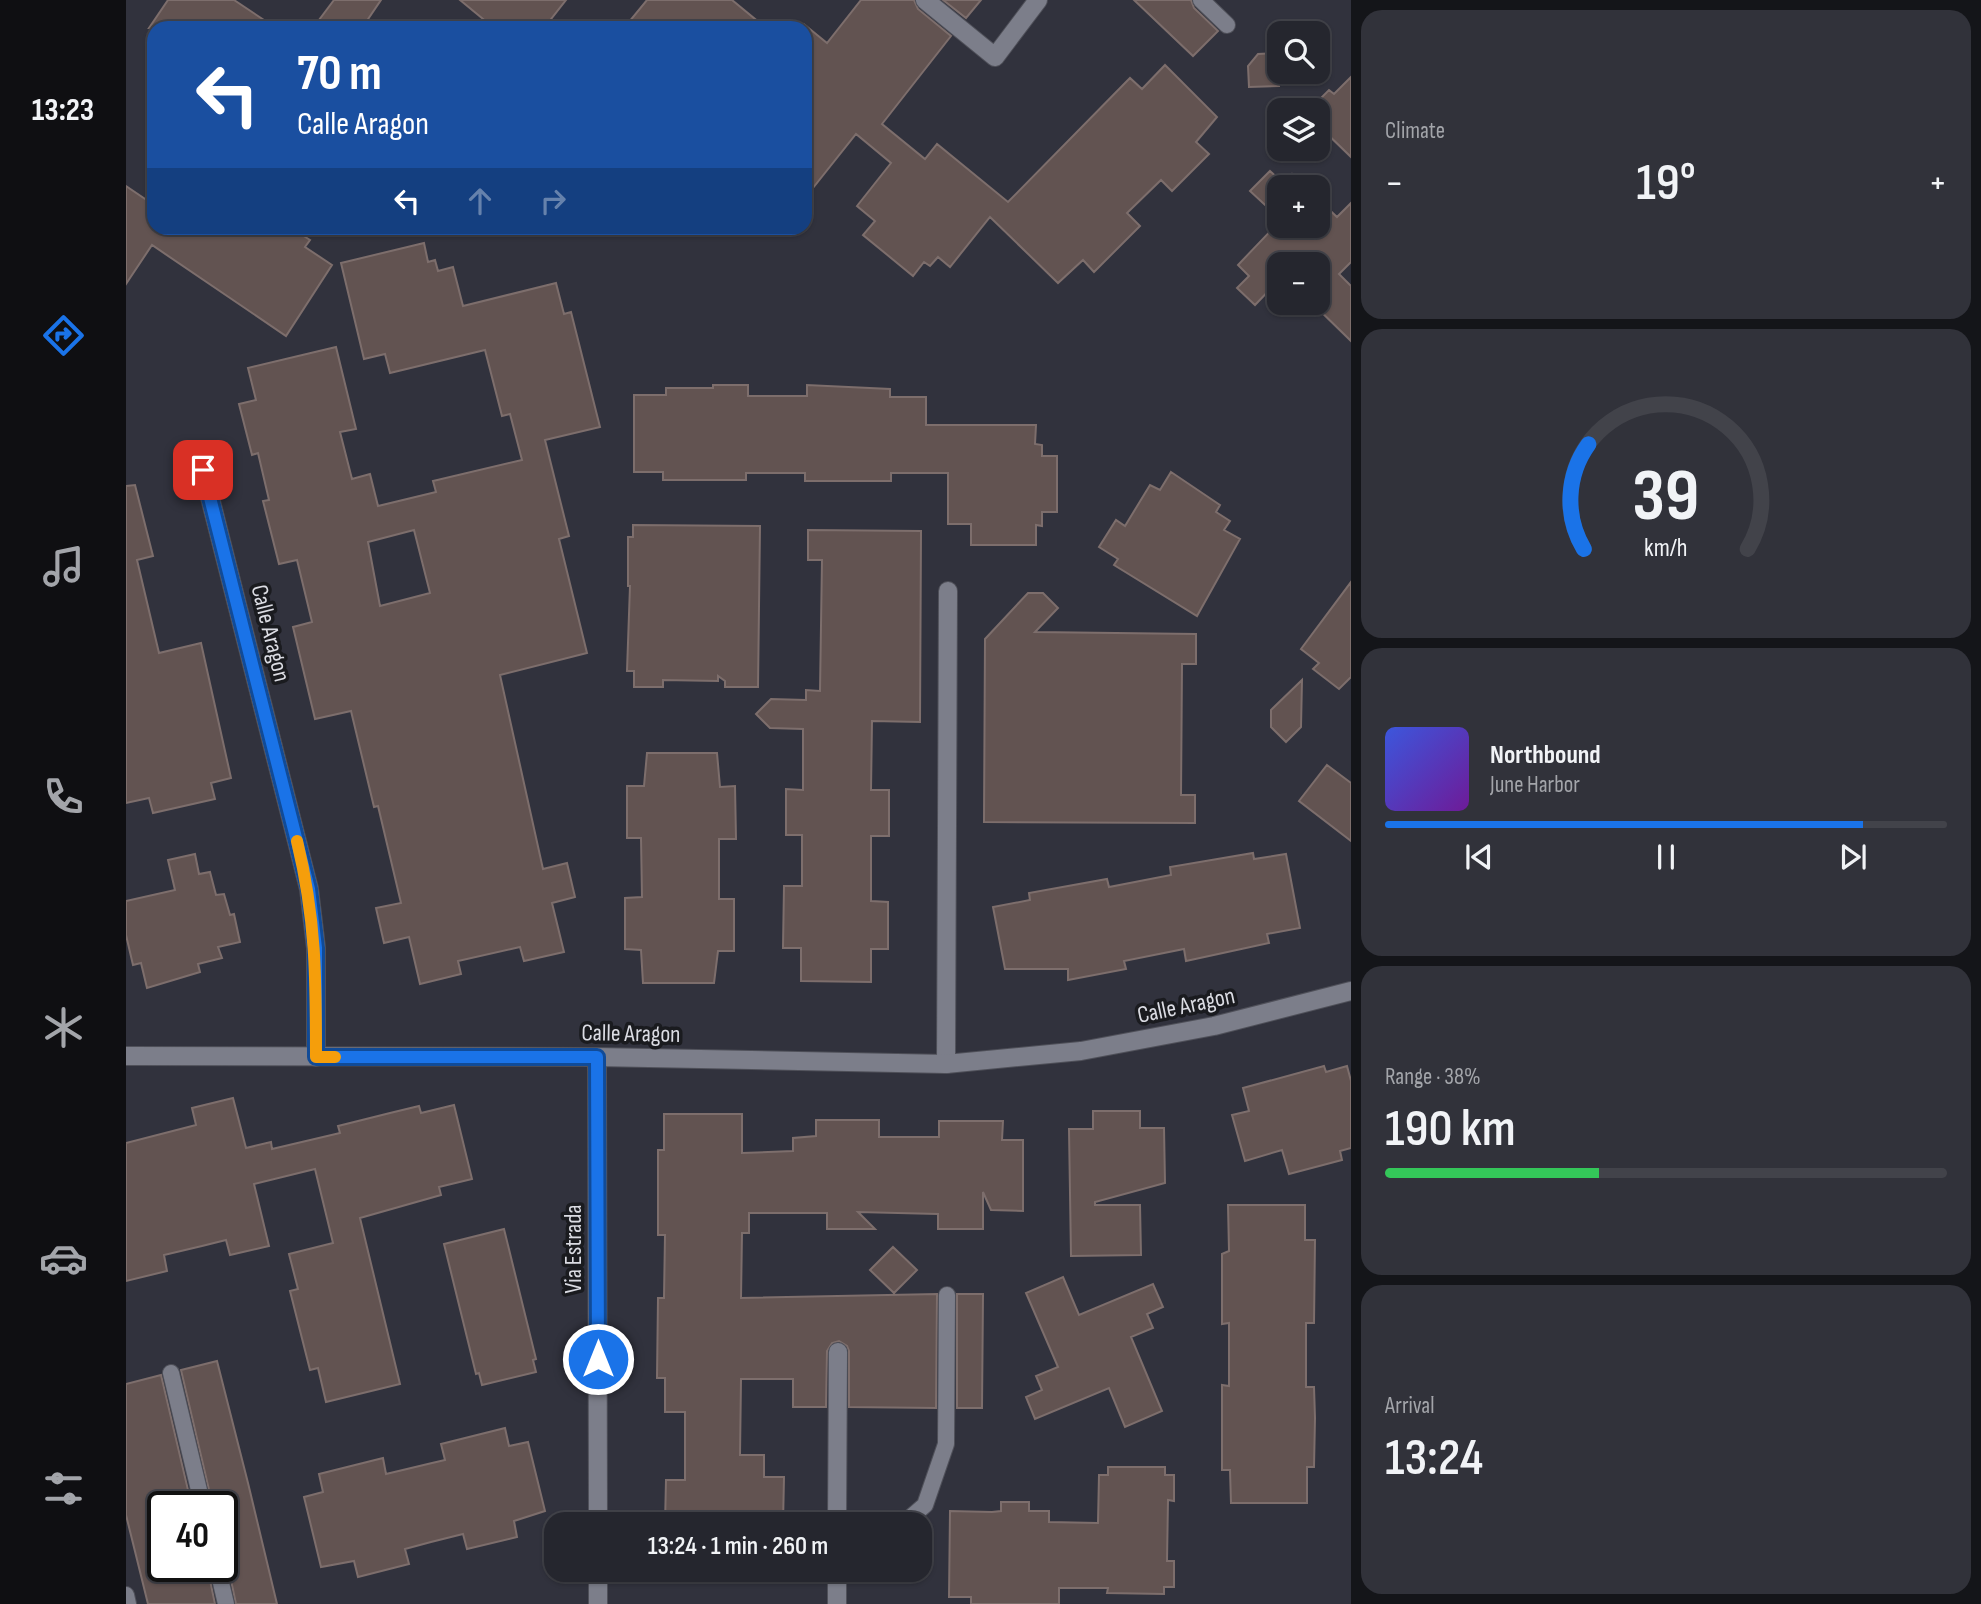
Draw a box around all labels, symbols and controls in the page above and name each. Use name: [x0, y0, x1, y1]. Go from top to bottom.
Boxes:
map controls: [1267, 21, 1330, 315]
button: search: [1267, 21, 1330, 84]
text: 70 m: [297, 45, 382, 104]
icon: left: [182, 49, 273, 140]
text: 13:23: [32, 91, 94, 130]
button: layers: [1267, 98, 1330, 161]
text: Calle Aragon: [297, 105, 429, 144]
text: Climate: [1385, 117, 1445, 145]
text: 19°: [1636, 152, 1696, 215]
text: −: [1385, 161, 1404, 206]
text: +: [1928, 161, 1947, 206]
button: +: [1267, 175, 1330, 238]
icon: left: [388, 182, 426, 220]
icon: ahead: [461, 182, 499, 220]
icon: right: [534, 182, 572, 220]
button: −: [1267, 252, 1330, 315]
icon: directions: [39, 311, 88, 360]
pin: [173, 440, 233, 500]
icon: arrive: [184, 451, 222, 489]
text: 39: [1632, 454, 1700, 542]
text: km/h: [1644, 533, 1688, 564]
icon: music: [39, 542, 88, 591]
street label: Calle Aragon: [244, 582, 297, 685]
text: Northbound: [1490, 740, 1601, 771]
text: June Harbor: [1490, 771, 1580, 799]
icon: phone: [39, 772, 88, 821]
icon: previous: [1460, 838, 1498, 876]
icon: pause: [1647, 838, 1685, 876]
icon: next: [1834, 838, 1872, 876]
street label: Calle Aragon: [1135, 981, 1238, 1030]
icon: climate: [39, 1003, 88, 1052]
street label: Calle Aragon: [581, 1018, 681, 1049]
text: Range · 38%: [1385, 1063, 1481, 1091]
text: 190 km: [1385, 1098, 1516, 1161]
street label: Via Estrada: [559, 1204, 588, 1294]
icon: car: [39, 1234, 88, 1283]
position arrow: [561, 1322, 635, 1396]
text: Arrival: [1385, 1392, 1434, 1420]
text: 13:24: [1385, 1427, 1483, 1490]
icon: filters: [39, 1464, 88, 1513]
speed limit sign: 40: [147, 1491, 238, 1582]
text: 13:24 · 1 min · 260 m: [648, 1531, 828, 1562]

